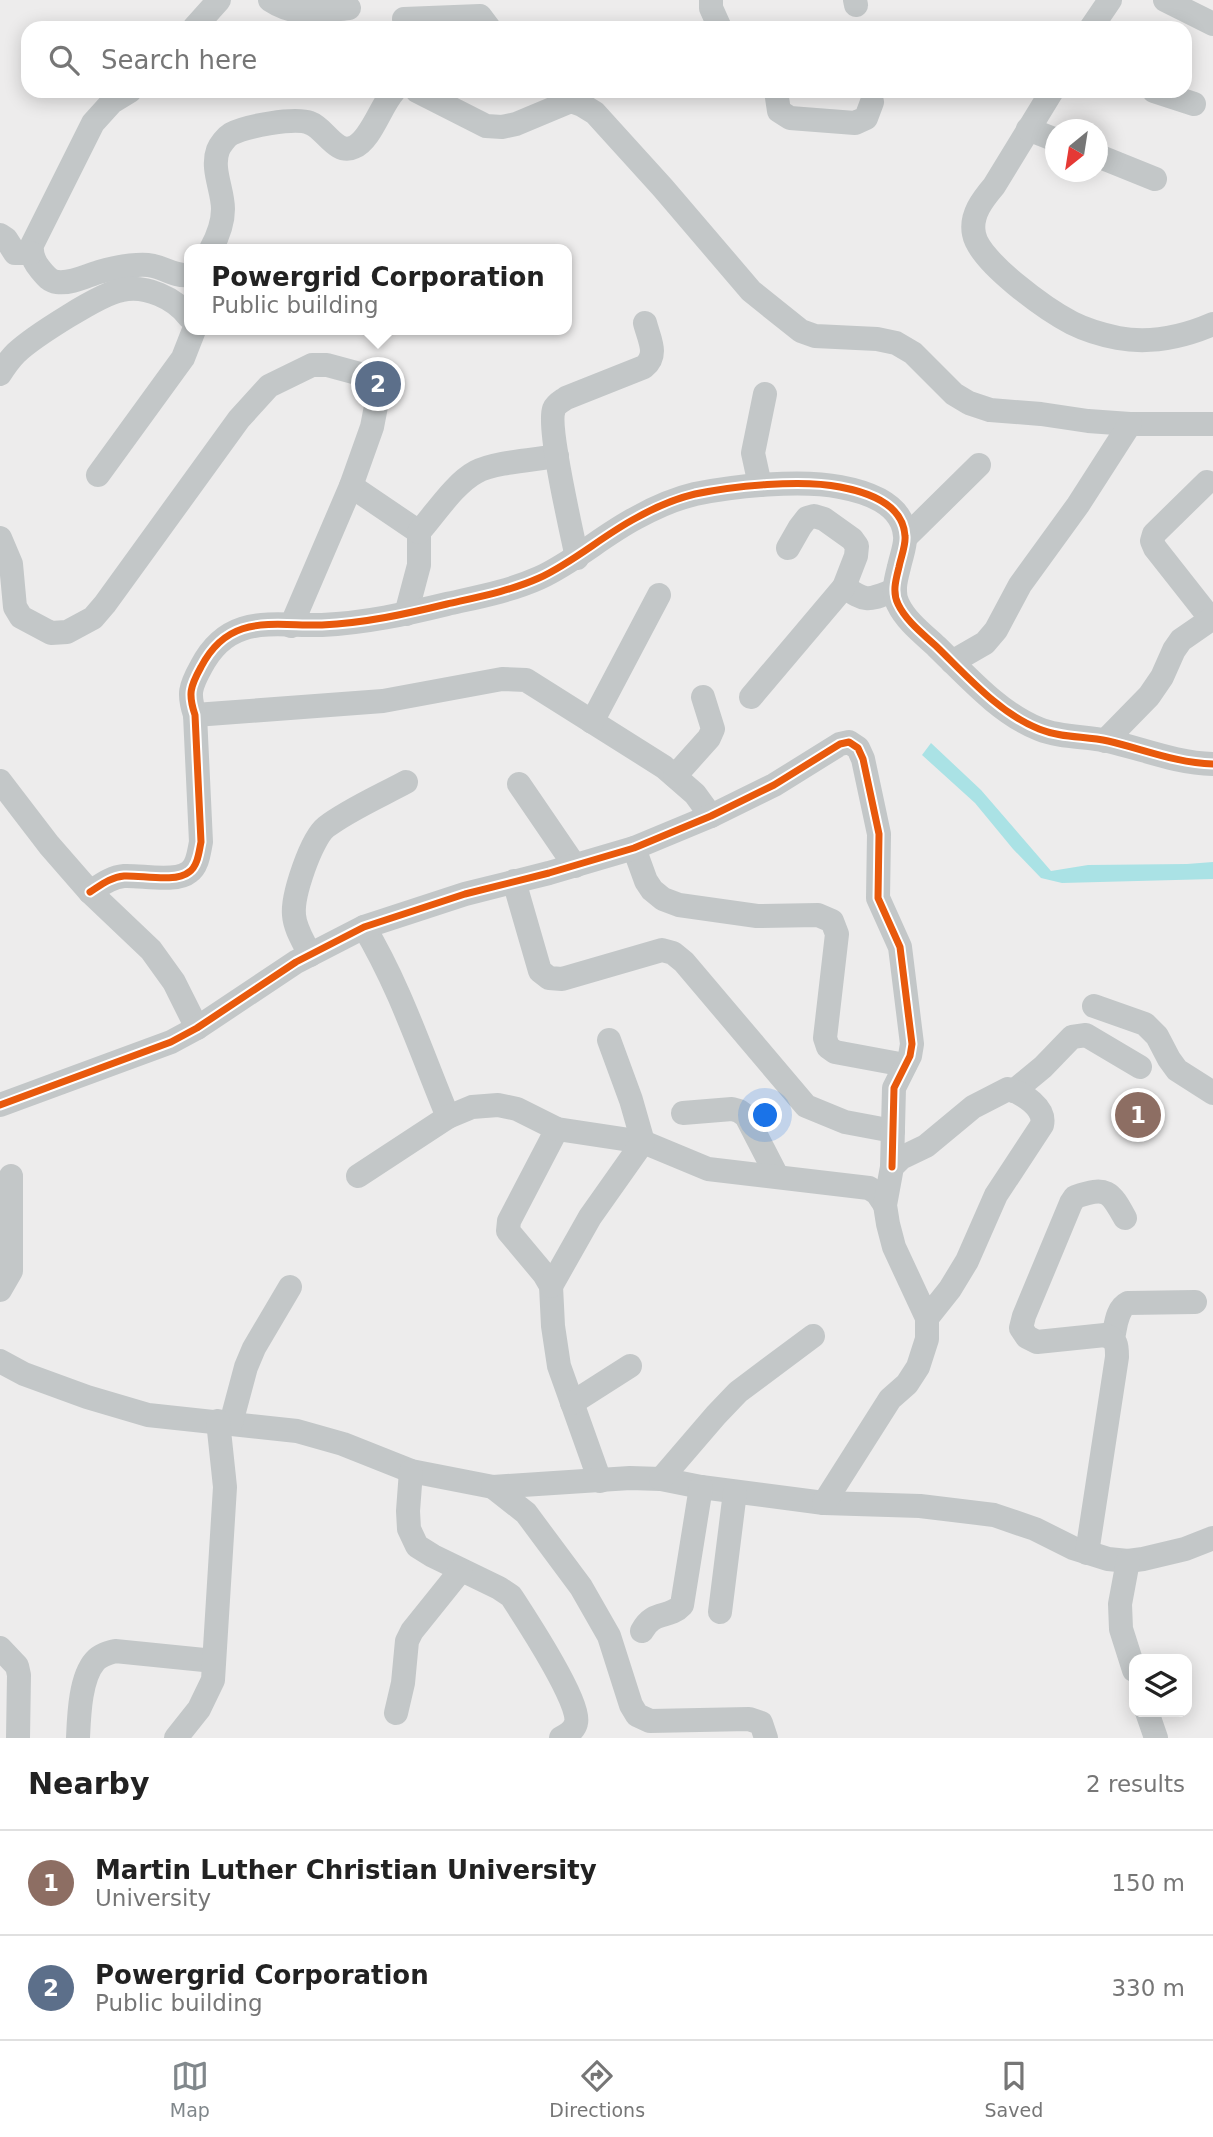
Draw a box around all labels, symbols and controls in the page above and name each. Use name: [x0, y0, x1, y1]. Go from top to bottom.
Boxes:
search box: [21, 21, 1192, 98]
icon: search: [45, 41, 83, 79]
text: Search here: [101, 45, 257, 75]
north arrow: [1045, 119, 1108, 182]
popup: [184, 244, 572, 335]
text: Powergrid Corporation: [211, 262, 545, 292]
text: Public building: [211, 292, 379, 318]
pin: 2: [355, 358, 401, 410]
pin: 1: [1115, 1089, 1161, 1141]
your location: [748, 1098, 782, 1132]
map controls: [1129, 1654, 1192, 1717]
button: layers: [1129, 1654, 1192, 1717]
text: Nearby: [28, 1766, 150, 1801]
text: 2 results: [1086, 1771, 1185, 1797]
text: Martin Luther Christian University: [95, 1855, 597, 1885]
text: 1: [43, 1870, 59, 1896]
text: 150 m: [1111, 1870, 1185, 1896]
text: University: [95, 1885, 211, 1911]
text: Powergrid Corporation: [95, 1960, 429, 1990]
text: 2: [43, 1975, 59, 2001]
text: 330 m: [1111, 1975, 1185, 2001]
text: Public building: [95, 1990, 263, 2016]
tab: Map: [170, 2057, 210, 2121]
tab: Directions: [549, 2057, 645, 2121]
tab: Saved: [985, 2057, 1043, 2121]

